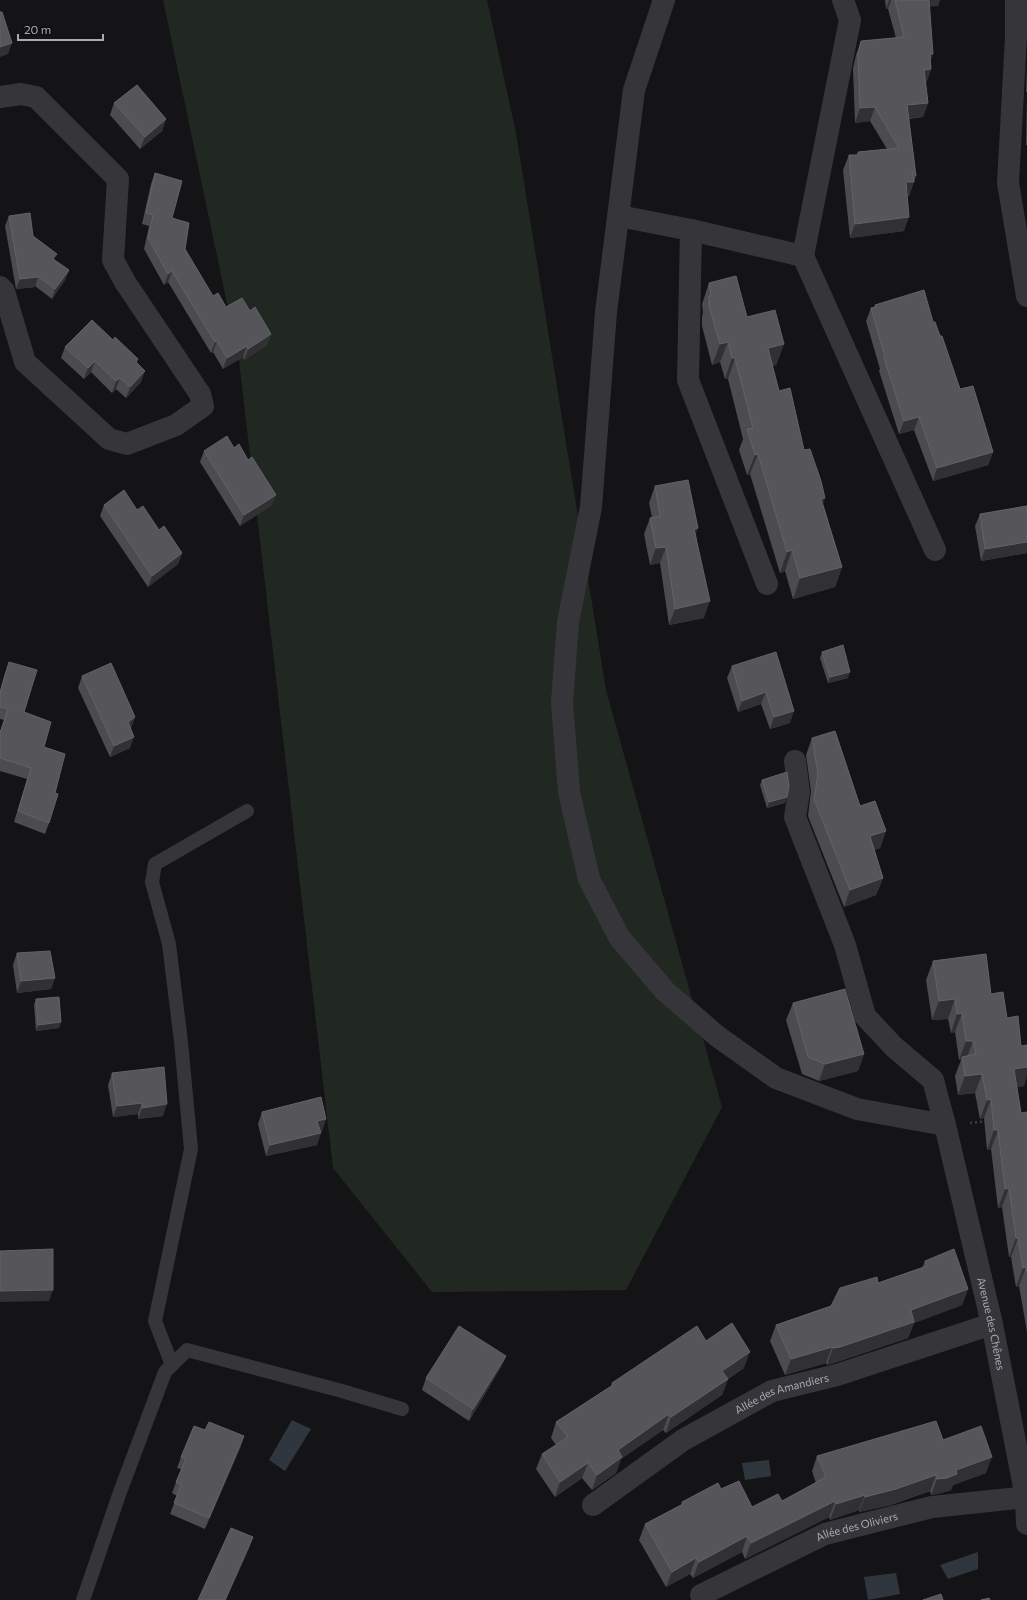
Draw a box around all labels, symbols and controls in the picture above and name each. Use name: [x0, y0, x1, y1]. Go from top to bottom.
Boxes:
scale bar: [18, 16, 103, 42]
text: 20 m: [24, 22, 51, 36]
street label: Avenue des Chênes: [975, 1276, 1008, 1371]
street label: Allée des Amandiers: [732, 1370, 830, 1416]
street label: Allée des Oliviers: [813, 1509, 899, 1544]

